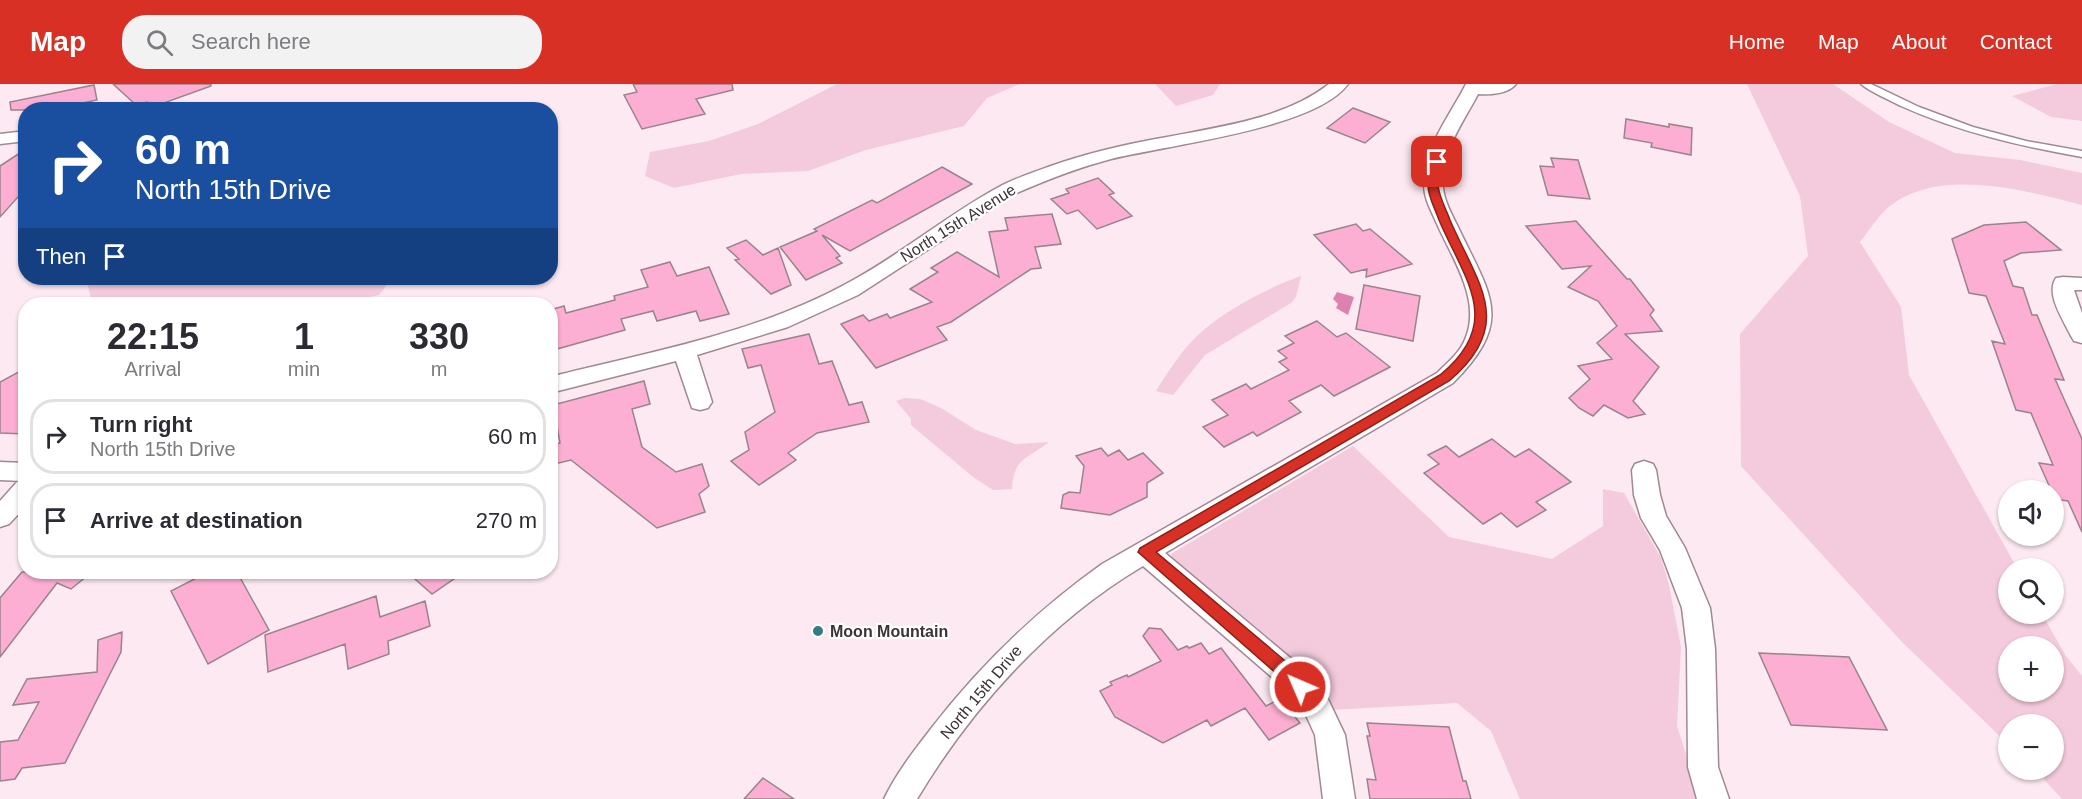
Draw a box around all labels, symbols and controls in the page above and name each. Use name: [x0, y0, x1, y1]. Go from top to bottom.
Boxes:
search box: [122, 15, 542, 69]
text: Map: [30, 26, 86, 57]
icon: search: [143, 26, 176, 59]
text: Search here: [191, 29, 311, 54]
text: Home: [1729, 30, 1785, 53]
text: Map: [1818, 30, 1859, 53]
text: About: [1892, 30, 1947, 53]
text: Contact: [1980, 30, 2052, 53]
icon: right: [36, 126, 114, 204]
text: 60 m: [135, 126, 231, 173]
pin: [1411, 136, 1462, 187]
icon: arrive: [1420, 145, 1453, 178]
text: North 15th Drive: [135, 175, 332, 205]
street label: North 15th Avenue: [897, 181, 1019, 265]
icon: arrive: [98, 240, 131, 273]
text: Then: [36, 244, 86, 269]
text: 22:15: [107, 316, 199, 357]
text: 1: [294, 316, 314, 357]
text: 330: [409, 316, 469, 357]
text: Arrival: [125, 358, 181, 380]
text: min: [288, 358, 320, 380]
text: m: [431, 358, 447, 380]
text: Turn right: [90, 412, 192, 437]
icon: right: [39, 420, 72, 453]
text: 60 m: [488, 424, 537, 449]
text: North 15th Drive: [90, 438, 236, 460]
map controls: [1998, 480, 2064, 780]
button: sound: [1998, 480, 2064, 546]
icon: arrive: [39, 504, 72, 537]
text: Arrive at destination: [90, 508, 303, 533]
text: 270 m: [476, 508, 537, 533]
button: search: [1998, 558, 2064, 624]
place label: Moon Mountain: [830, 623, 948, 640]
marker: Moon Mountain: [811, 624, 825, 638]
button: +: [1998, 636, 2064, 702]
street label: North 15th Drive: [937, 642, 1025, 742]
position arrow: [1268, 655, 1332, 719]
button: −: [1998, 714, 2064, 780]

